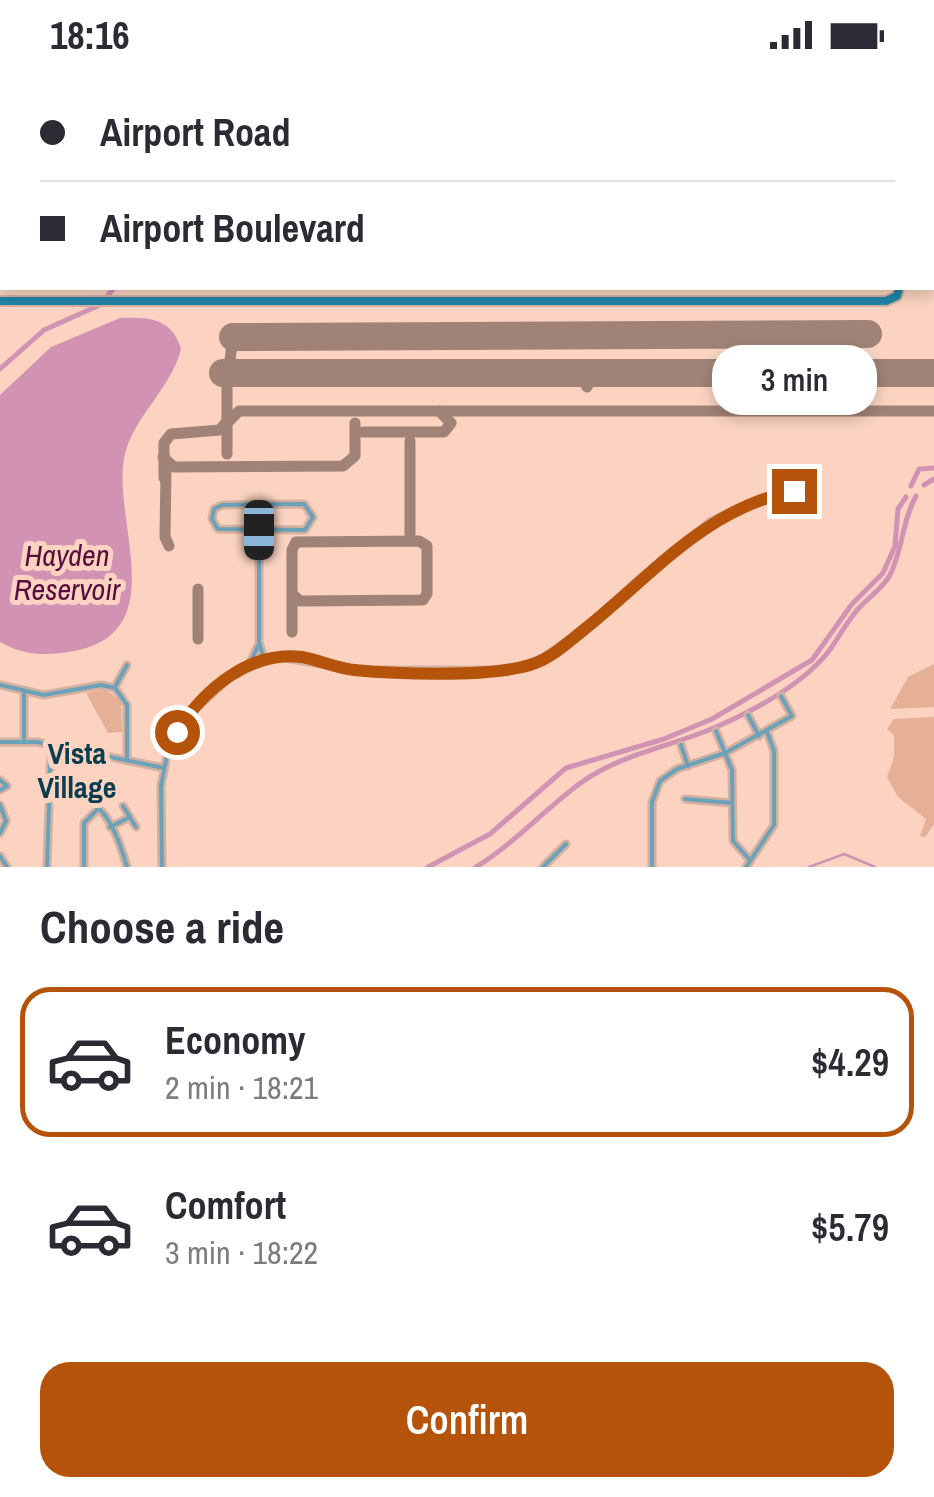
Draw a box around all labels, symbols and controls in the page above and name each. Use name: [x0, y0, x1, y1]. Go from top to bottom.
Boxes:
text: 18:16: [50, 10, 130, 61]
text: Airport Road: [100, 107, 290, 158]
text: Airport Boulevard: [100, 203, 365, 254]
callout: 3 min: [712, 346, 876, 416]
text: 3 min: [761, 358, 828, 401]
route end: [772, 469, 817, 514]
car: [244, 500, 274, 560]
water label: Hayden Reservoir: [14, 535, 121, 609]
route start: [155, 710, 200, 755]
district label: Vista Village: [38, 733, 116, 807]
text: Choose a ride: [40, 896, 284, 957]
text: Economy: [165, 1015, 305, 1066]
icon: car: [45, 1017, 135, 1107]
text: $4.29: [811, 1037, 889, 1088]
text: 2 min · 18:21: [165, 1066, 318, 1109]
text: Comfort: [165, 1180, 286, 1231]
icon: car: [45, 1182, 135, 1272]
text: $5.79: [811, 1202, 889, 1253]
text: 3 min · 18:22: [165, 1231, 318, 1274]
button: Confirm: [40, 1362, 894, 1477]

